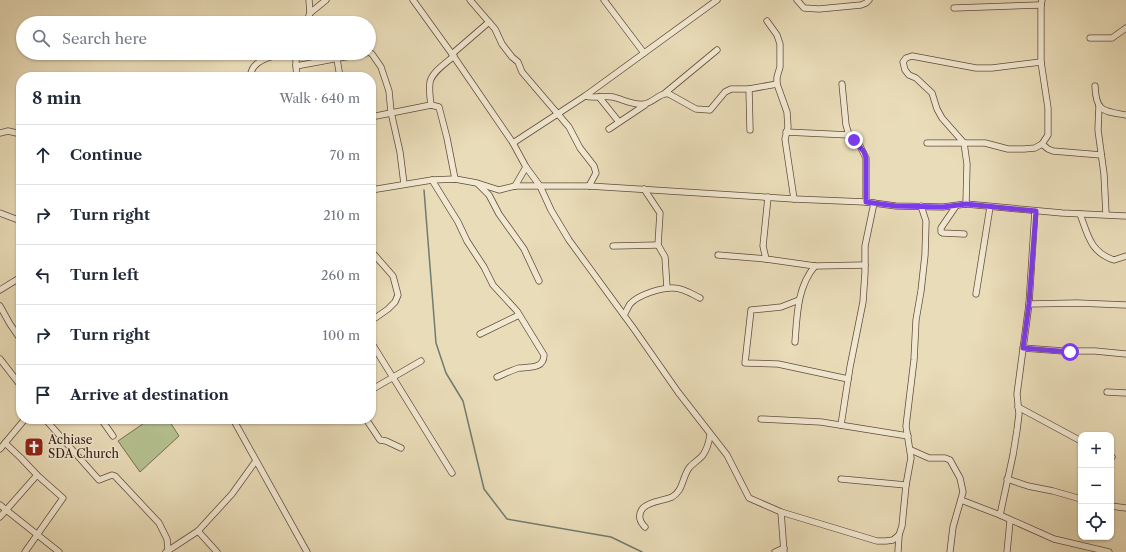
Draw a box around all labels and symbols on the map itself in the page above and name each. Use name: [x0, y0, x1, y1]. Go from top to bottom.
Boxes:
route end: [845, 131, 863, 149]
route start: [1061, 343, 1079, 361]
place label: Achiase SDA Church: [47, 432, 120, 461]
church icon: Achiase SDA Church: [23, 436, 45, 458]

